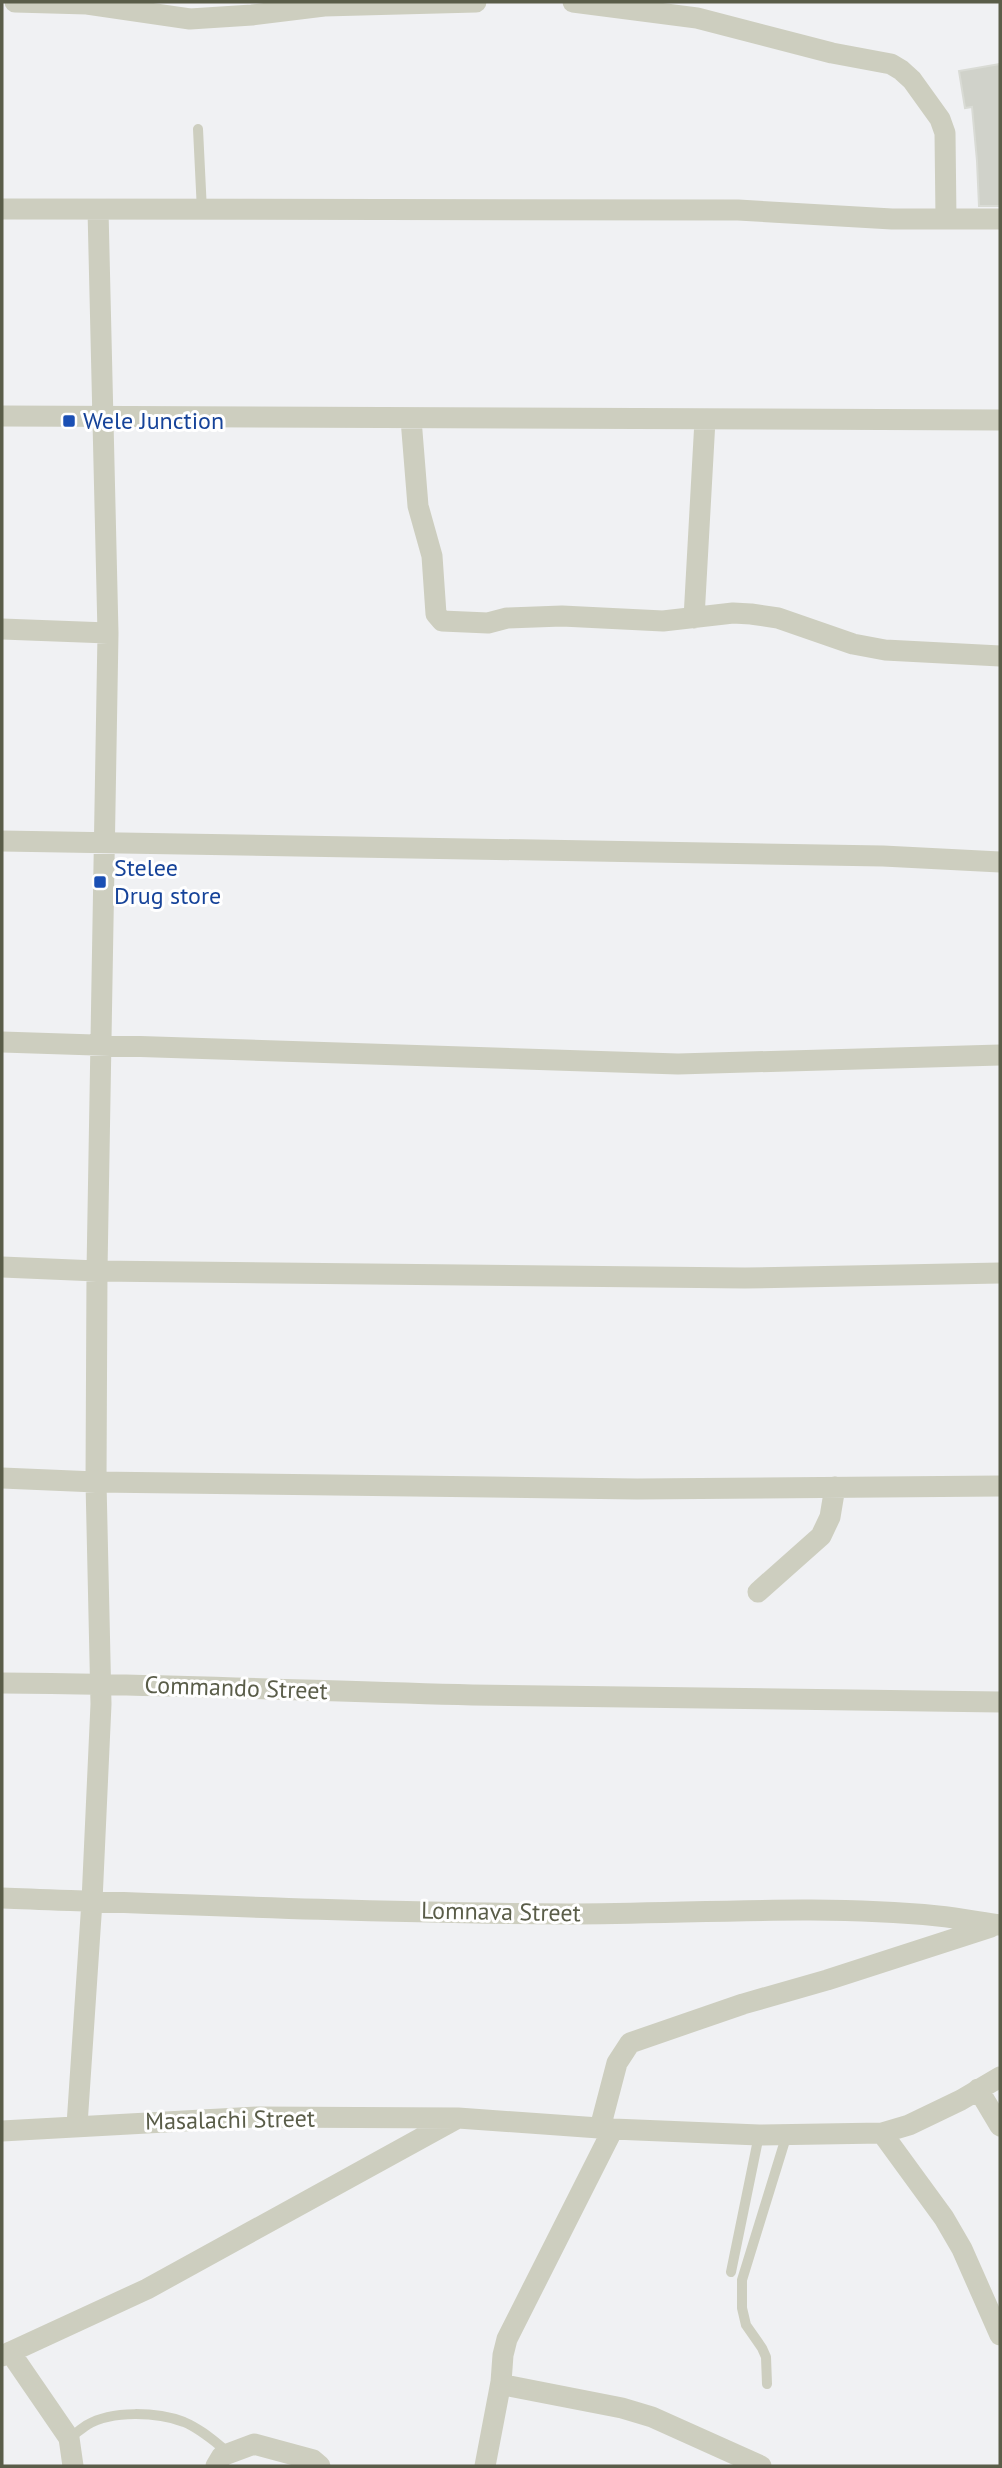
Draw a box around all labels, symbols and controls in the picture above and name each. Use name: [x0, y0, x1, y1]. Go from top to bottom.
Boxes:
place label: Wele Junction: [83, 405, 224, 436]
marker: Wele Junction: [61, 413, 77, 429]
place label: Stelee Drug store: [114, 852, 221, 911]
marker: Stelee Drug store: [92, 874, 108, 890]
street label: Commando Street: [144, 1669, 328, 1706]
street label: Lomnava Street: [421, 1895, 581, 1928]
street label: Masalachi Street: [145, 2103, 315, 2136]

